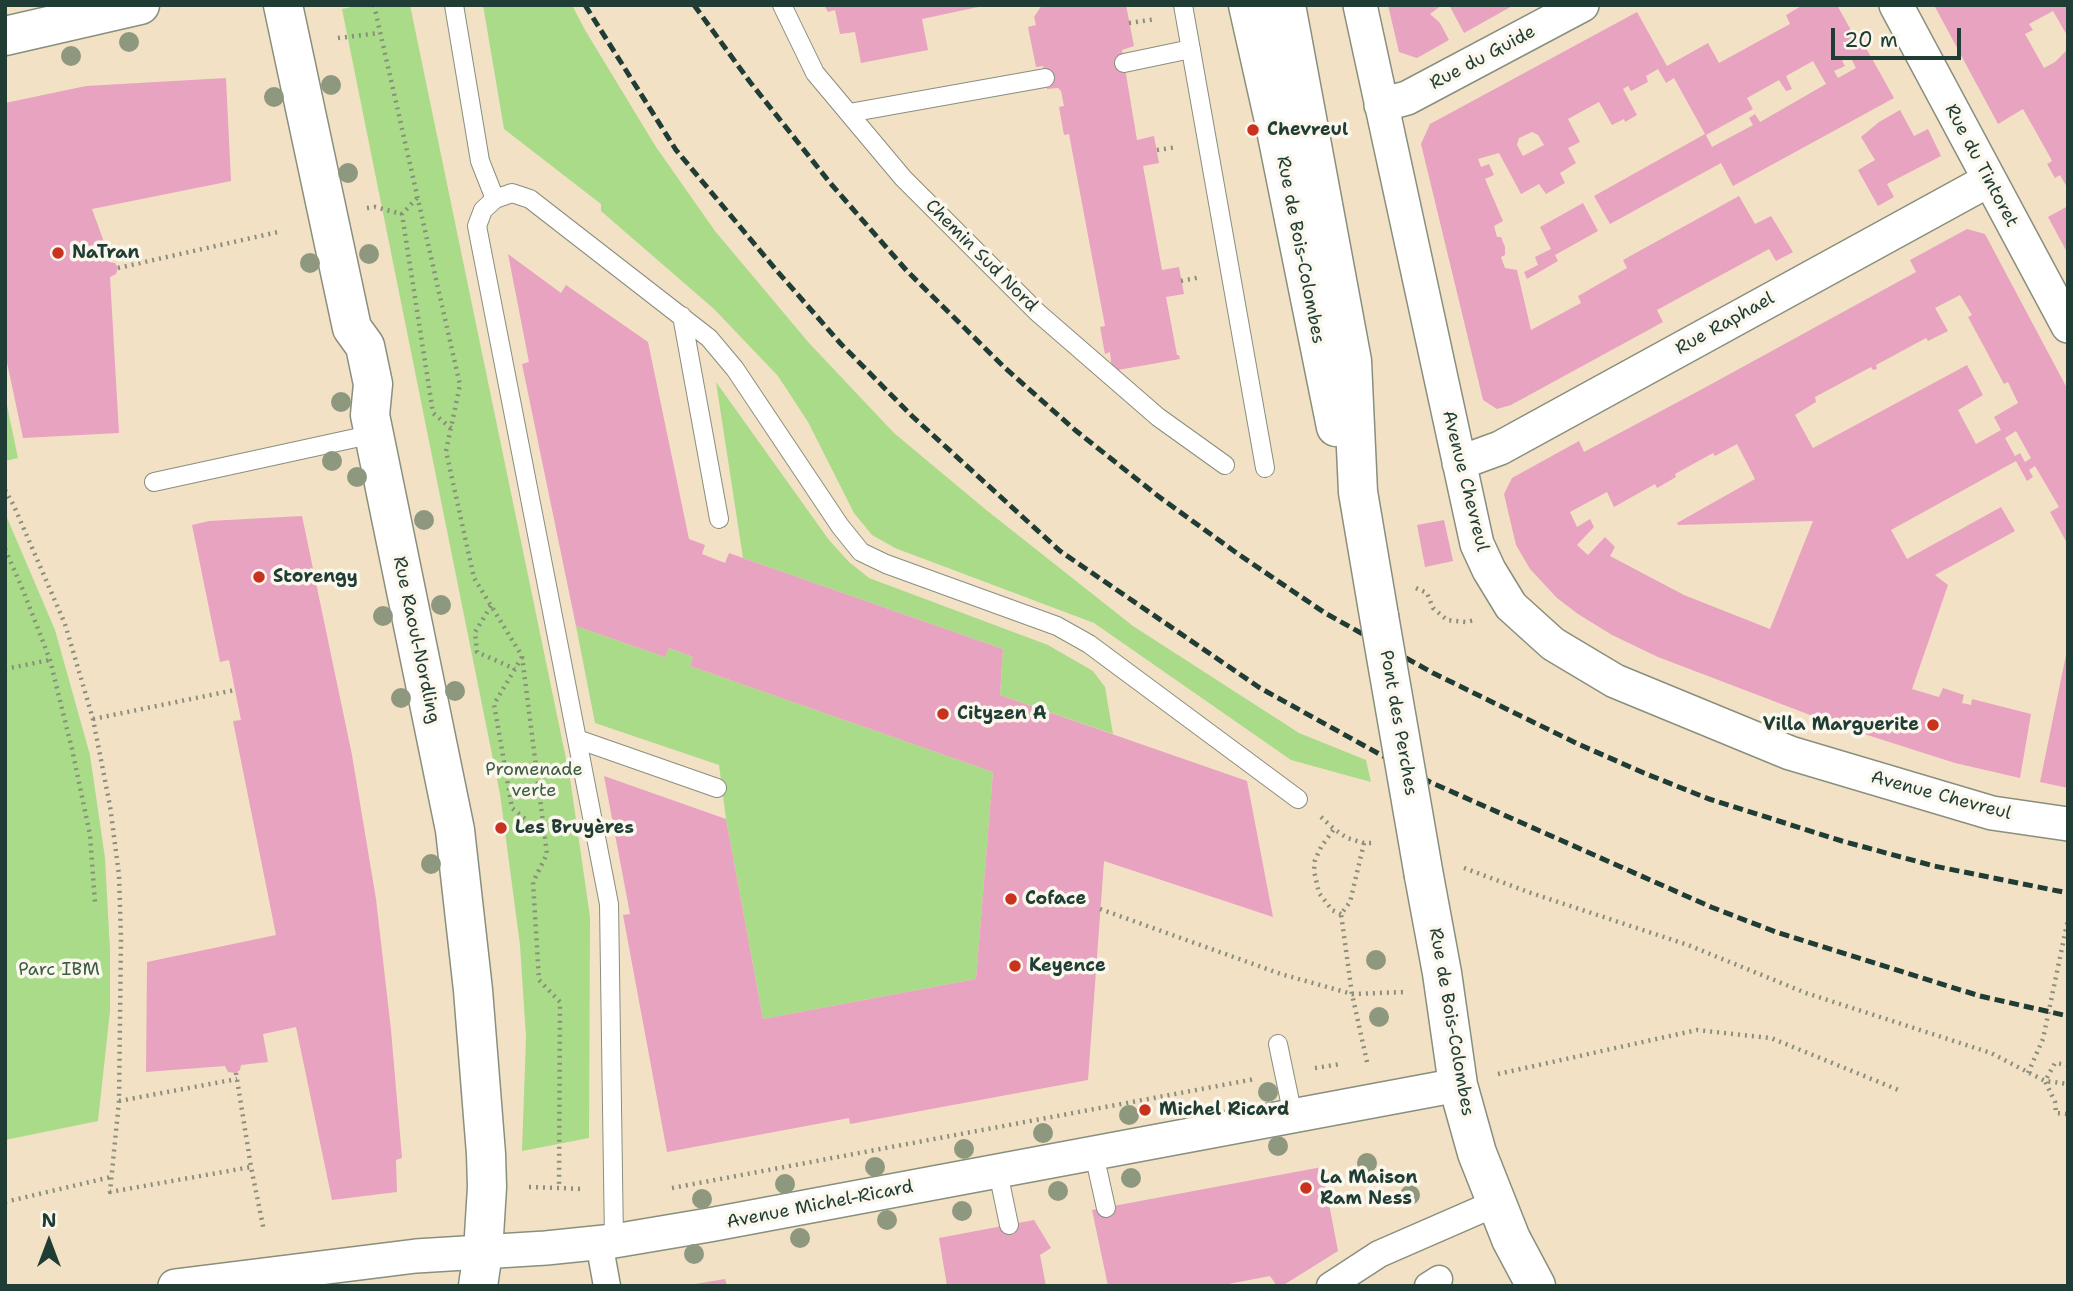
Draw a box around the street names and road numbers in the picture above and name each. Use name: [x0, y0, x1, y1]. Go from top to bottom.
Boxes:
street label: Rue du Guide: [1427, 21, 1539, 95]
street label: Rue du Tintoret: [1940, 101, 2022, 231]
street label: Rue de Bois-Colombes: [1271, 154, 1329, 346]
street label: Chemin Sud Nord: [920, 195, 1042, 317]
street label: Rue Raphael: [1672, 288, 1778, 360]
street label: Avenue Chevreul: [1437, 408, 1493, 554]
street label: Rue Raoul-Nordling: [388, 554, 444, 726]
street label: Pont des Perches: [1375, 649, 1421, 797]
street label: Avenue Chevreul: [1868, 767, 2014, 825]
street label: Rue de Bois-Colombes: [1424, 926, 1478, 1118]
street label: Avenue Michel-Ricard: [725, 1176, 915, 1234]

